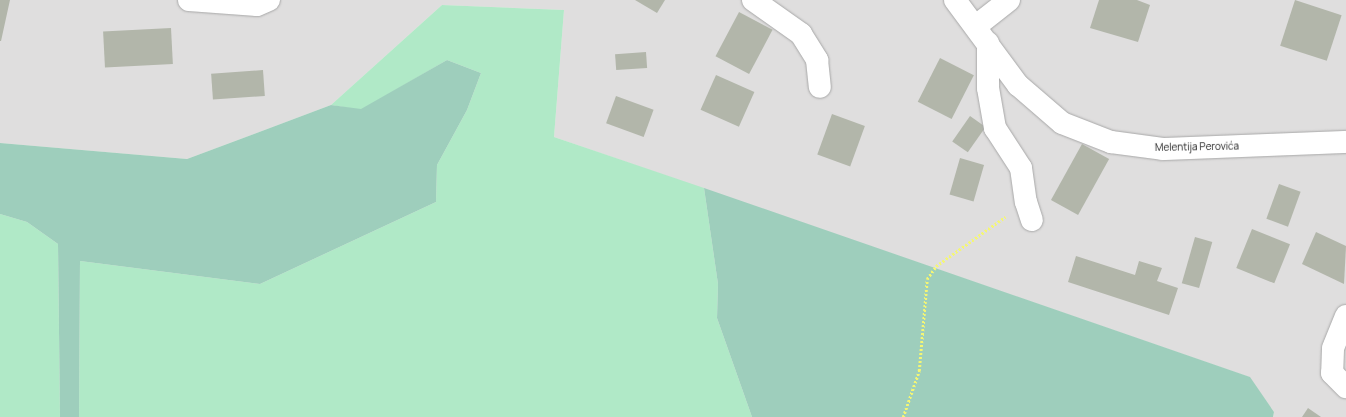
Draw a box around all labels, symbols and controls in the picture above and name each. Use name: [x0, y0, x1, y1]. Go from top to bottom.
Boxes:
street label: Melentija Perovića: [1155, 140, 1239, 154]

